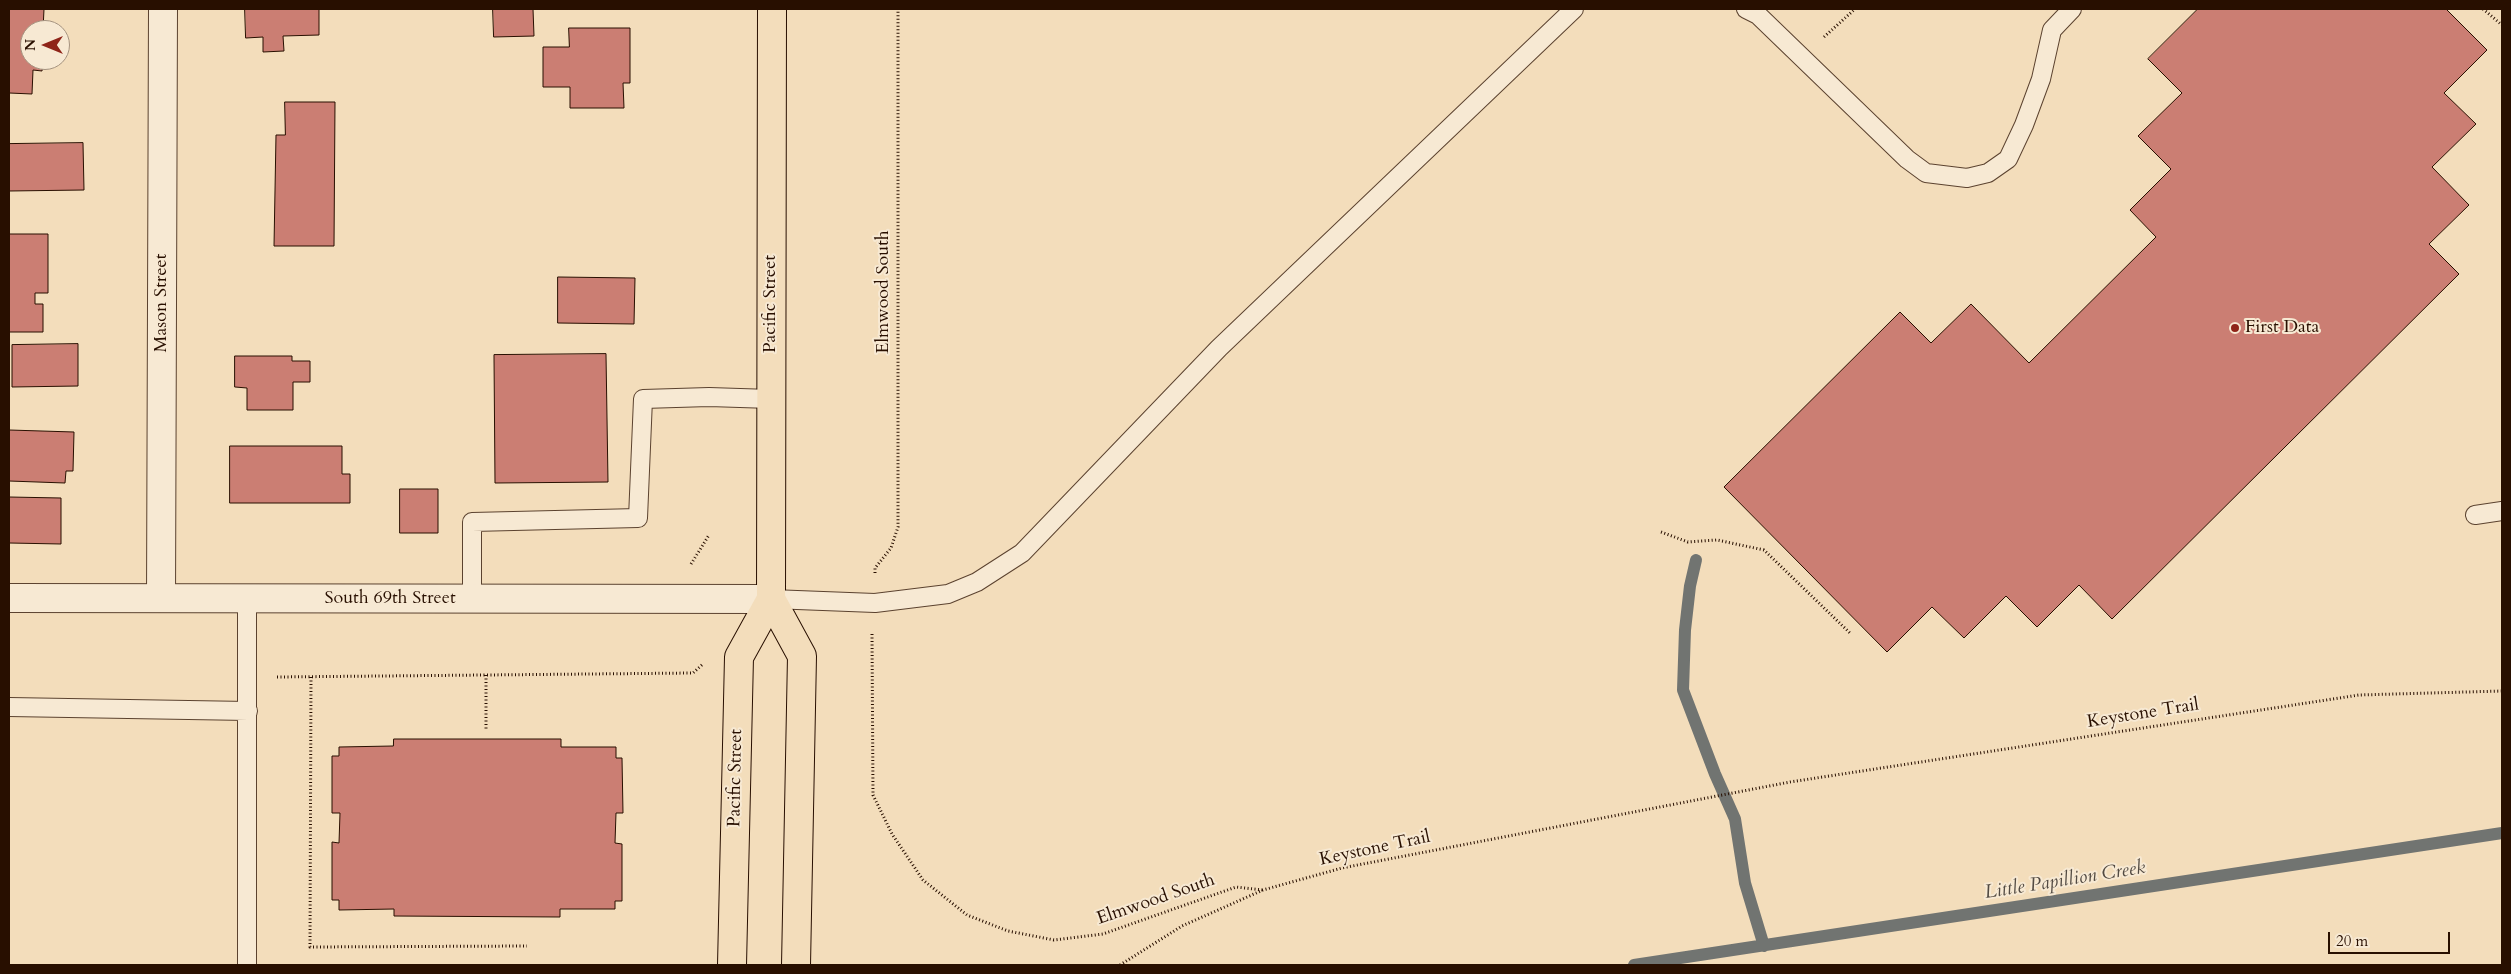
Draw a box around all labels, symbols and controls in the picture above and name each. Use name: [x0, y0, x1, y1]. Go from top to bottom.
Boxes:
north arrow: [20, 20, 70, 70]
text: N: [21, 39, 40, 51]
street label: Elmwood South: [873, 230, 895, 354]
street label: Mason Street: [151, 254, 173, 352]
street label: Pacific Street: [760, 255, 782, 353]
place label: First Data: [2245, 317, 2319, 339]
marker: First Data: [2229, 322, 2241, 334]
street label: South 69th Street: [324, 588, 456, 610]
street label: Keystone Trail: [2086, 694, 2200, 734]
street label: Pacific Street: [724, 729, 748, 827]
street label: Keystone Trail: [1318, 827, 1432, 871]
water label: Little Papillion Creek: [1983, 857, 2147, 905]
street label: Elmwood South: [1094, 870, 1218, 930]
scale bar: [2331, 922, 2454, 954]
text: 20 m: [2336, 931, 2368, 951]

